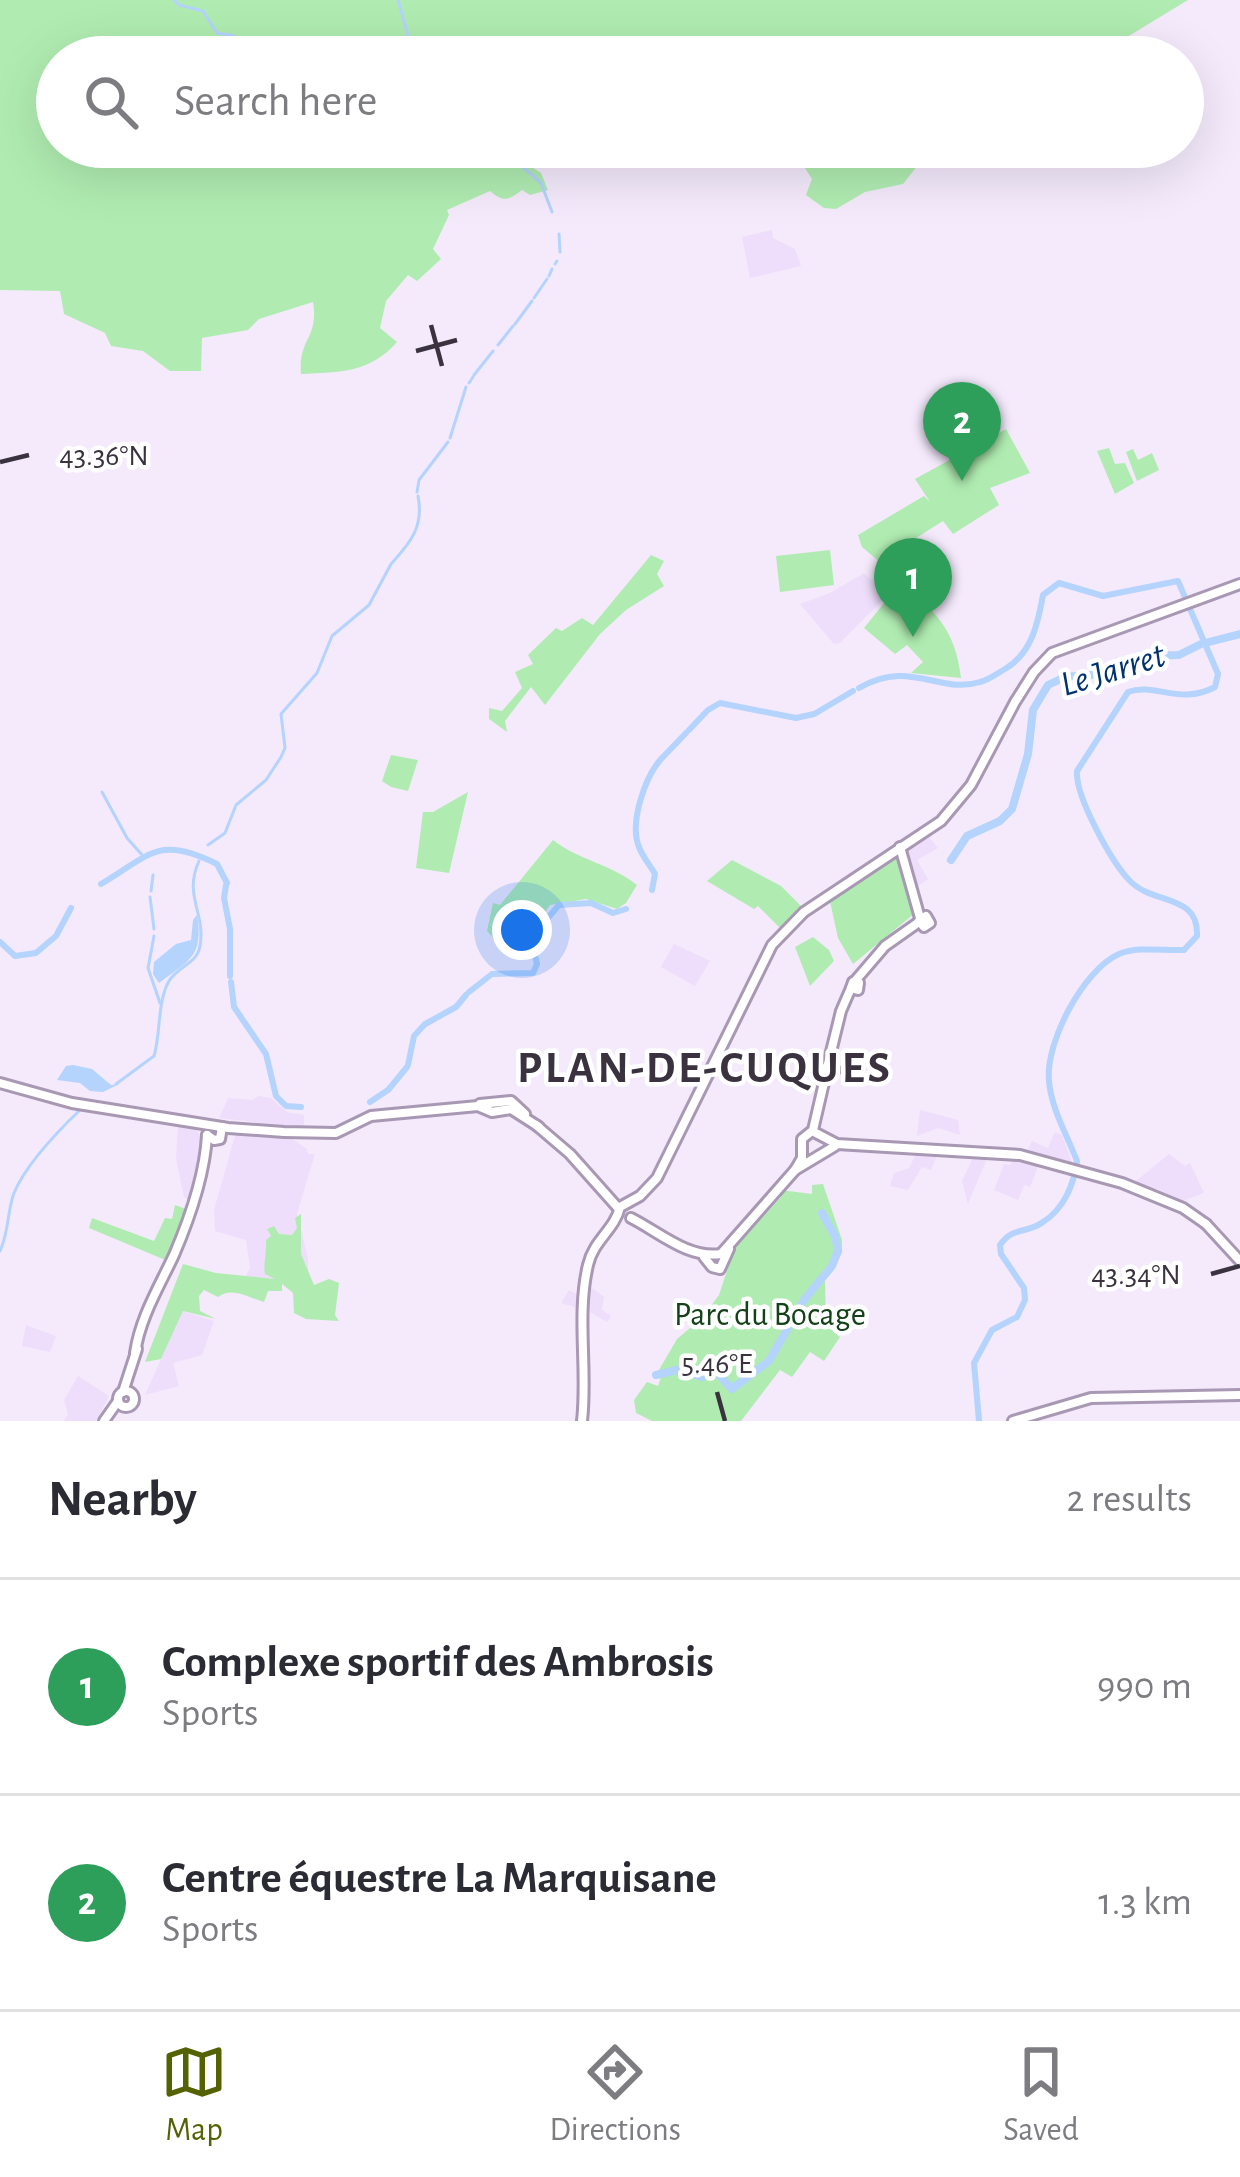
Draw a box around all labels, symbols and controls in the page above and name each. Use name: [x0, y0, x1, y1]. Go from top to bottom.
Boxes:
search box: [36, 36, 1204, 168]
icon: search: [78, 69, 144, 135]
text: Search here: [174, 79, 377, 124]
pin: 2: [923, 382, 1001, 481]
text: 43.36°N: [59, 441, 149, 471]
pin: 1: [874, 538, 952, 637]
water label: Le Jarret: [1056, 637, 1170, 703]
your location: [492, 900, 552, 960]
district label: PLAN-DE-CUQUES: [517, 1046, 893, 1091]
text: 43.34°N: [1091, 1260, 1181, 1290]
park label: Parc du Bocage: [674, 1299, 866, 1332]
text: 5.46°E: [681, 1349, 753, 1379]
text: Nearby: [48, 1474, 197, 1525]
text: 2 results: [1066, 1480, 1192, 1519]
text: Complexe sportif des Ambrosis: [162, 1640, 714, 1685]
text: 1: [80, 1667, 94, 1706]
text: 990 m: [1097, 1667, 1192, 1706]
text: Sports: [162, 1694, 259, 1733]
text: Centre équestre La Marquisane: [162, 1856, 717, 1901]
text: 2: [78, 1883, 96, 1922]
text: 1.3 km: [1098, 1883, 1192, 1922]
text: Sports: [162, 1910, 259, 1949]
tab: Map: [161, 2039, 227, 2151]
tab: Directions: [549, 2039, 681, 2151]
tab: Saved: [1003, 2039, 1079, 2151]

